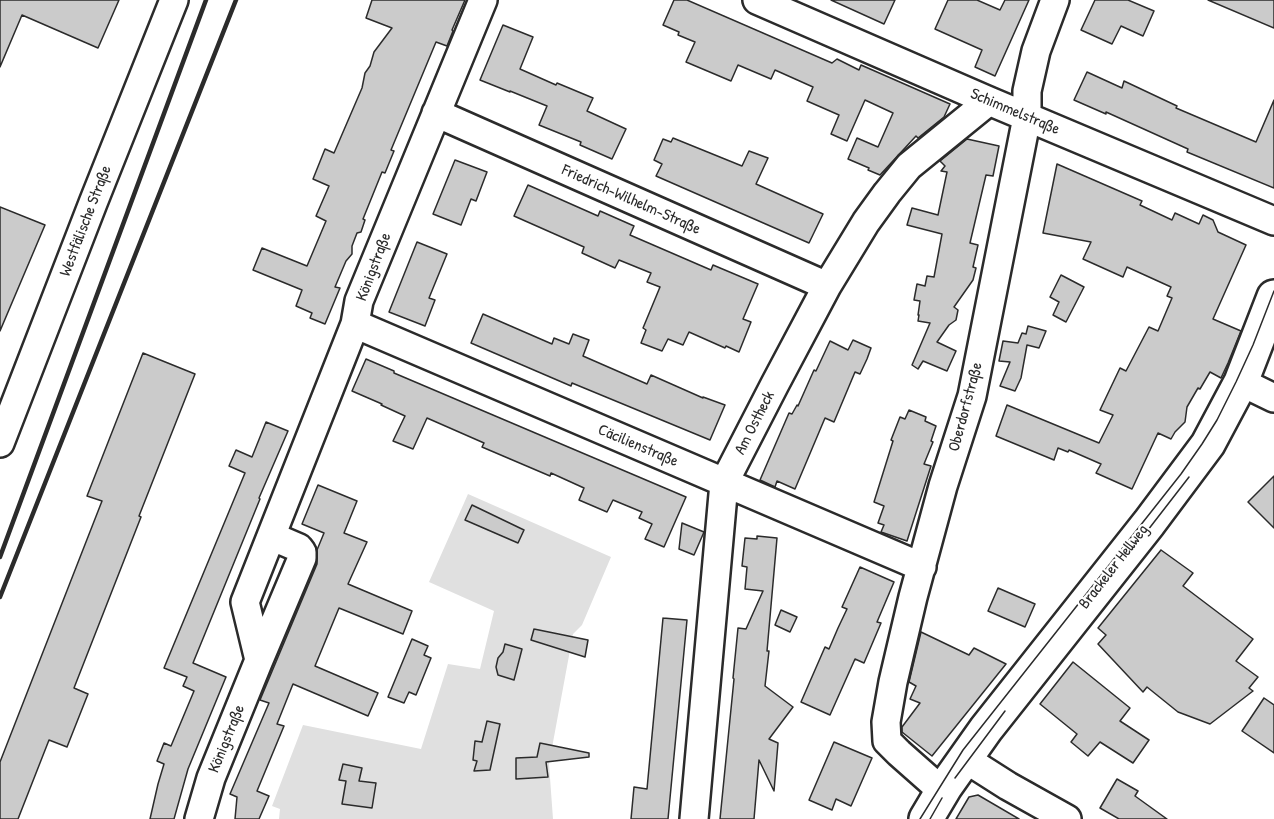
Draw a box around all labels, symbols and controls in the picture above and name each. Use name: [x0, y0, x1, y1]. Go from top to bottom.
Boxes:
street label: Schimmelstraße: [967, 85, 1063, 139]
street label: Friedrich-Wilhelm-Straße: [559, 161, 703, 239]
street label: Westfälische Straße: [56, 163, 116, 279]
street label: Königstraße: [352, 230, 396, 304]
street label: Oberdorfstraße: [945, 360, 987, 454]
street label: Am Ostheck: [731, 388, 779, 458]
street label: Cäcilienstraße: [595, 421, 681, 471]
street label: Brackeler Hellweg: [1075, 521, 1153, 613]
street label: Königstraße: [205, 702, 249, 776]

